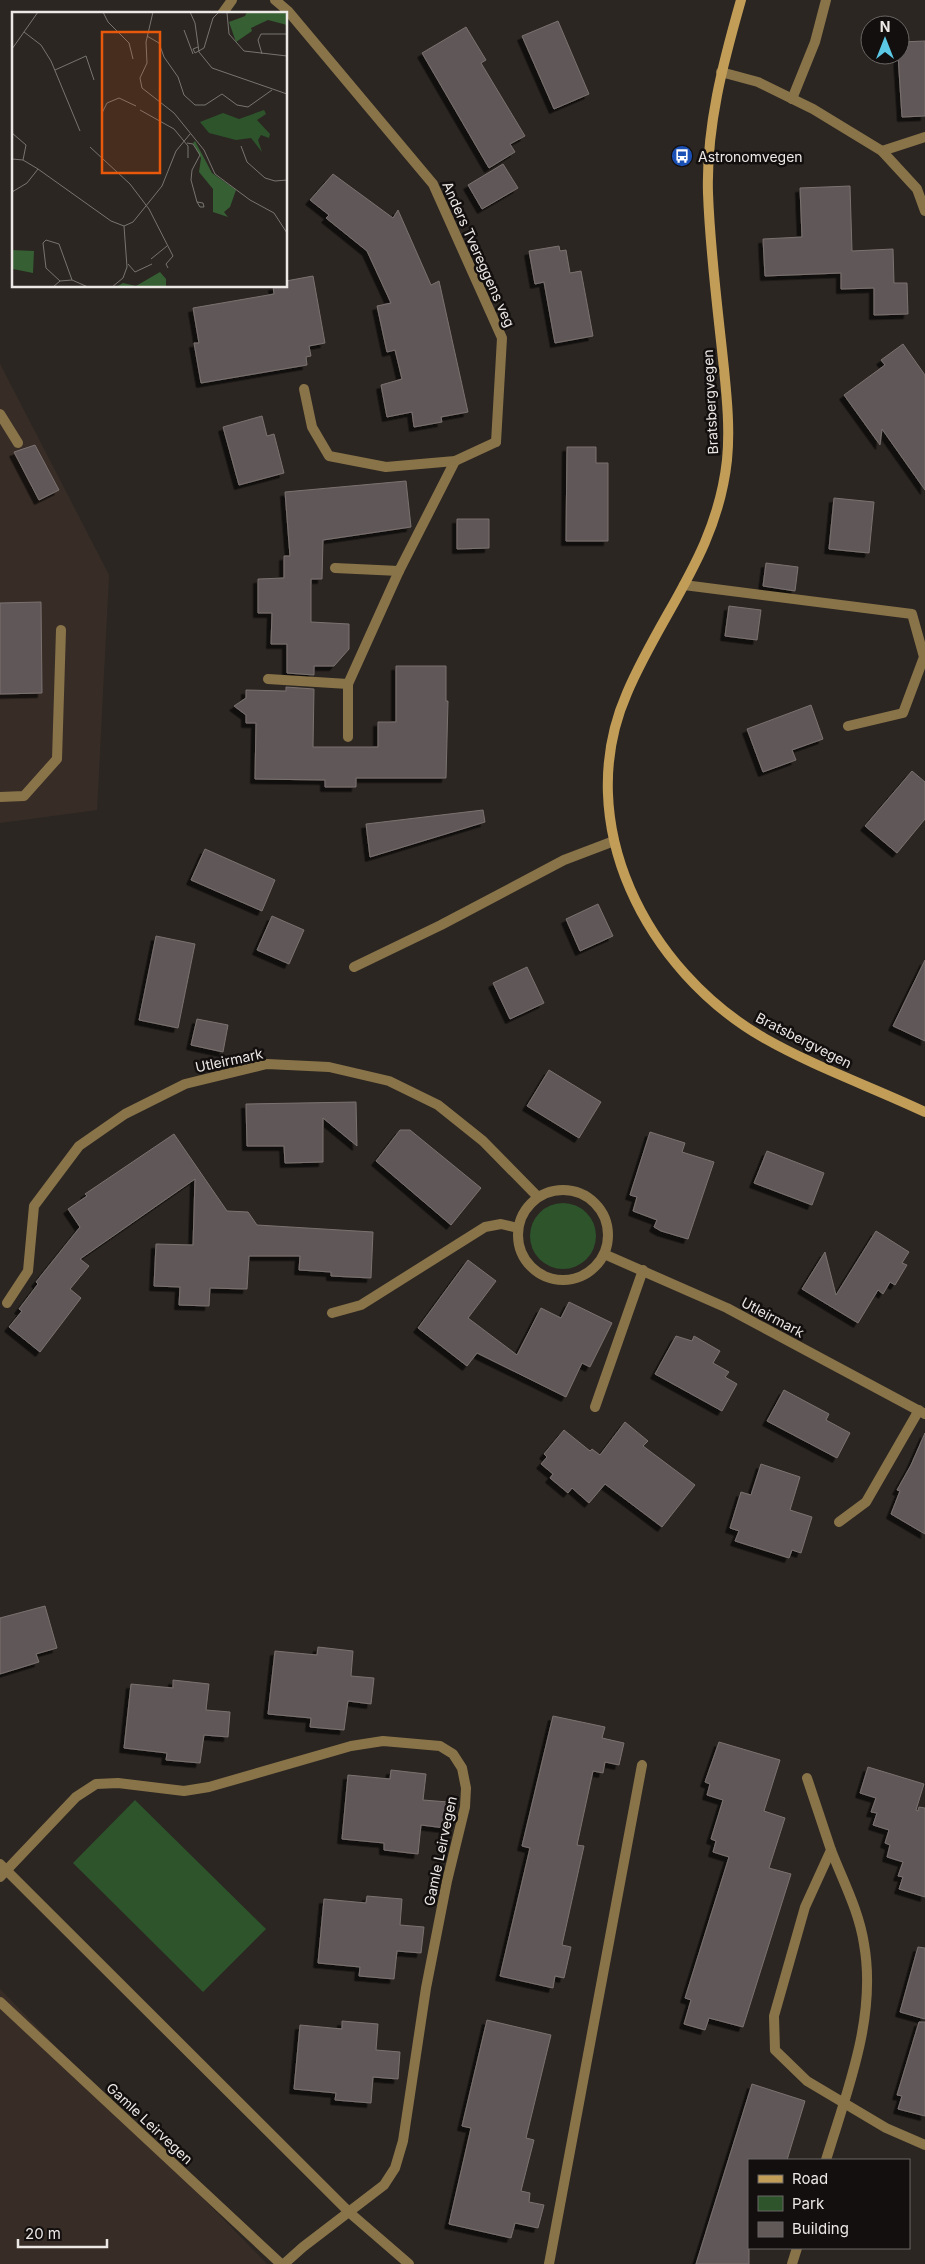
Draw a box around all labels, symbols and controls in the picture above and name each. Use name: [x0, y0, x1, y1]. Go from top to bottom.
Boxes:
inset map: [12, 12, 288, 288]
north arrow: [860, 15, 910, 65]
text: N: [880, 18, 890, 35]
bus stop icon: Astronomvegen: [670, 144, 694, 168]
place label: Astronomvegen: [698, 148, 803, 165]
street label: Anders Tvereggens veg: [439, 179, 519, 329]
street label: Bratsbergvegen: [699, 349, 721, 455]
street label: Bratsbergvegen: [753, 1009, 855, 1071]
street label: Utleirmark: [194, 1044, 265, 1075]
street label: Utleirmark: [739, 1293, 808, 1341]
street label: Gamle Leirvegen: [420, 1795, 460, 1907]
street label: Gamle Leirvegen: [103, 2079, 197, 2167]
legend: [748, 2159, 910, 2249]
text: Road: [792, 2169, 828, 2188]
text: Park: [792, 2194, 825, 2213]
scale bar: [18, 2216, 106, 2248]
text: Building: [792, 2219, 849, 2238]
text: 20 m: [25, 2224, 61, 2243]

